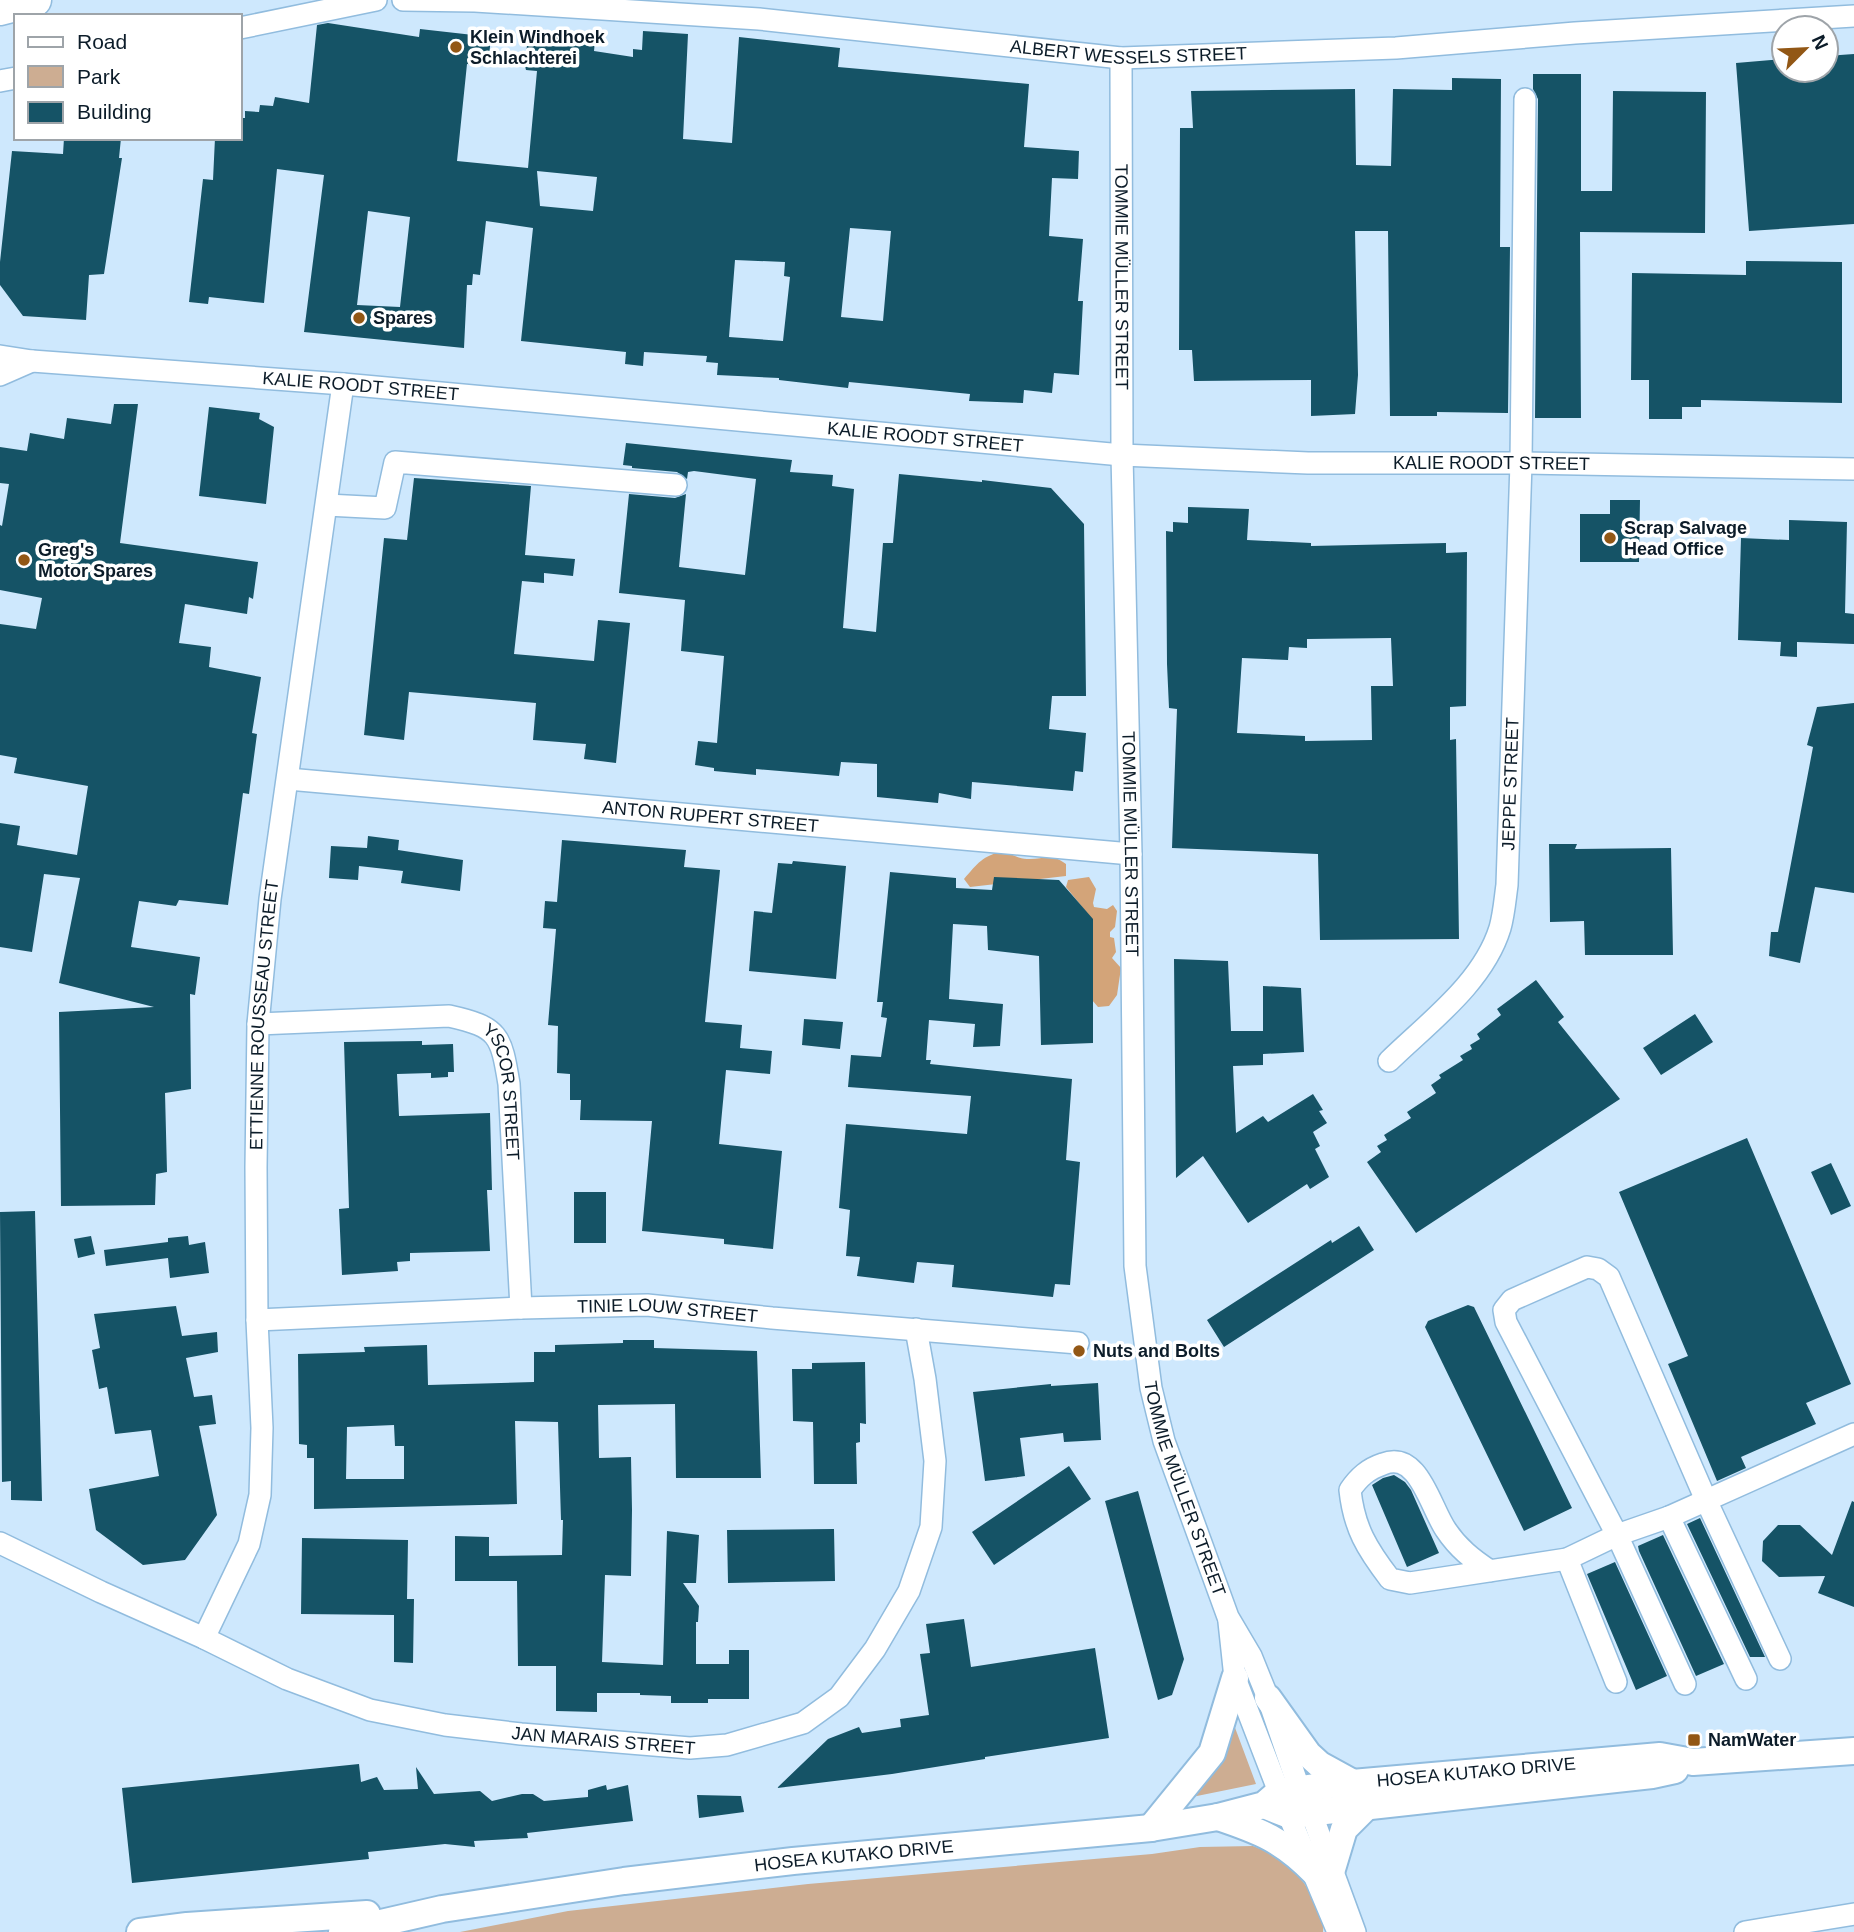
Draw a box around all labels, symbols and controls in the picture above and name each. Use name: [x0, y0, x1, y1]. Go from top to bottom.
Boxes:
legend: [14, 14, 242, 140]
north arrow: [1770, 14, 1840, 84]
place label: Klein Windhoek Schlachterei: [470, 27, 606, 68]
text: Road: [77, 30, 127, 53]
text: N: [1808, 32, 1832, 53]
street label: ALBERT WESSELS STREET: [1009, 36, 1247, 68]
marker: Klein Windhoek Schlachterei: [448, 39, 464, 55]
text: Park: [77, 65, 121, 88]
text: Building: [77, 100, 152, 123]
street label: TOMMIE MÜLLER STREET: [1111, 164, 1132, 390]
place label: Spares: [373, 308, 433, 328]
marker: Spares: [351, 310, 367, 326]
street label: KALIE ROODT STREET: [262, 368, 460, 405]
street label: KALIE ROODT STREET: [826, 418, 1024, 456]
street label: KALIE ROODT STREET: [1393, 453, 1590, 474]
place label: Scrap Salvage Head Office: [1624, 518, 1747, 559]
marker: Scrap Salvage Head Office: [1602, 530, 1618, 546]
place label: Greg's Motor Spares: [38, 540, 153, 581]
marker: Greg's Motor Spares: [16, 552, 32, 568]
street label: JEPPE STREET: [1498, 717, 1523, 851]
street label: TOMMIE MÜLLER STREET: [1118, 731, 1142, 957]
street label: ANTON RUPERT STREET: [601, 797, 819, 836]
street label: ETTIENNE ROUSSEAU STREET: [246, 878, 283, 1150]
street label: YSCOR STREET: [479, 1019, 523, 1161]
street label: TINIE LOUW STREET: [577, 1295, 759, 1326]
place label: Nuts and Bolts: [1093, 1341, 1220, 1361]
marker: Nuts and Bolts: [1071, 1343, 1087, 1359]
street label: TOMMIE MÜLLER STREET: [1140, 1380, 1230, 1599]
street label: JAN MARAIS STREET: [511, 1723, 696, 1758]
place label: NamWater: [1708, 1730, 1796, 1750]
marker: NamWater: [1686, 1732, 1702, 1748]
street label: HOSEA KUTAKO DRIVE: [1376, 1753, 1577, 1791]
street label: HOSEA KUTAKO DRIVE: [753, 1836, 954, 1875]

